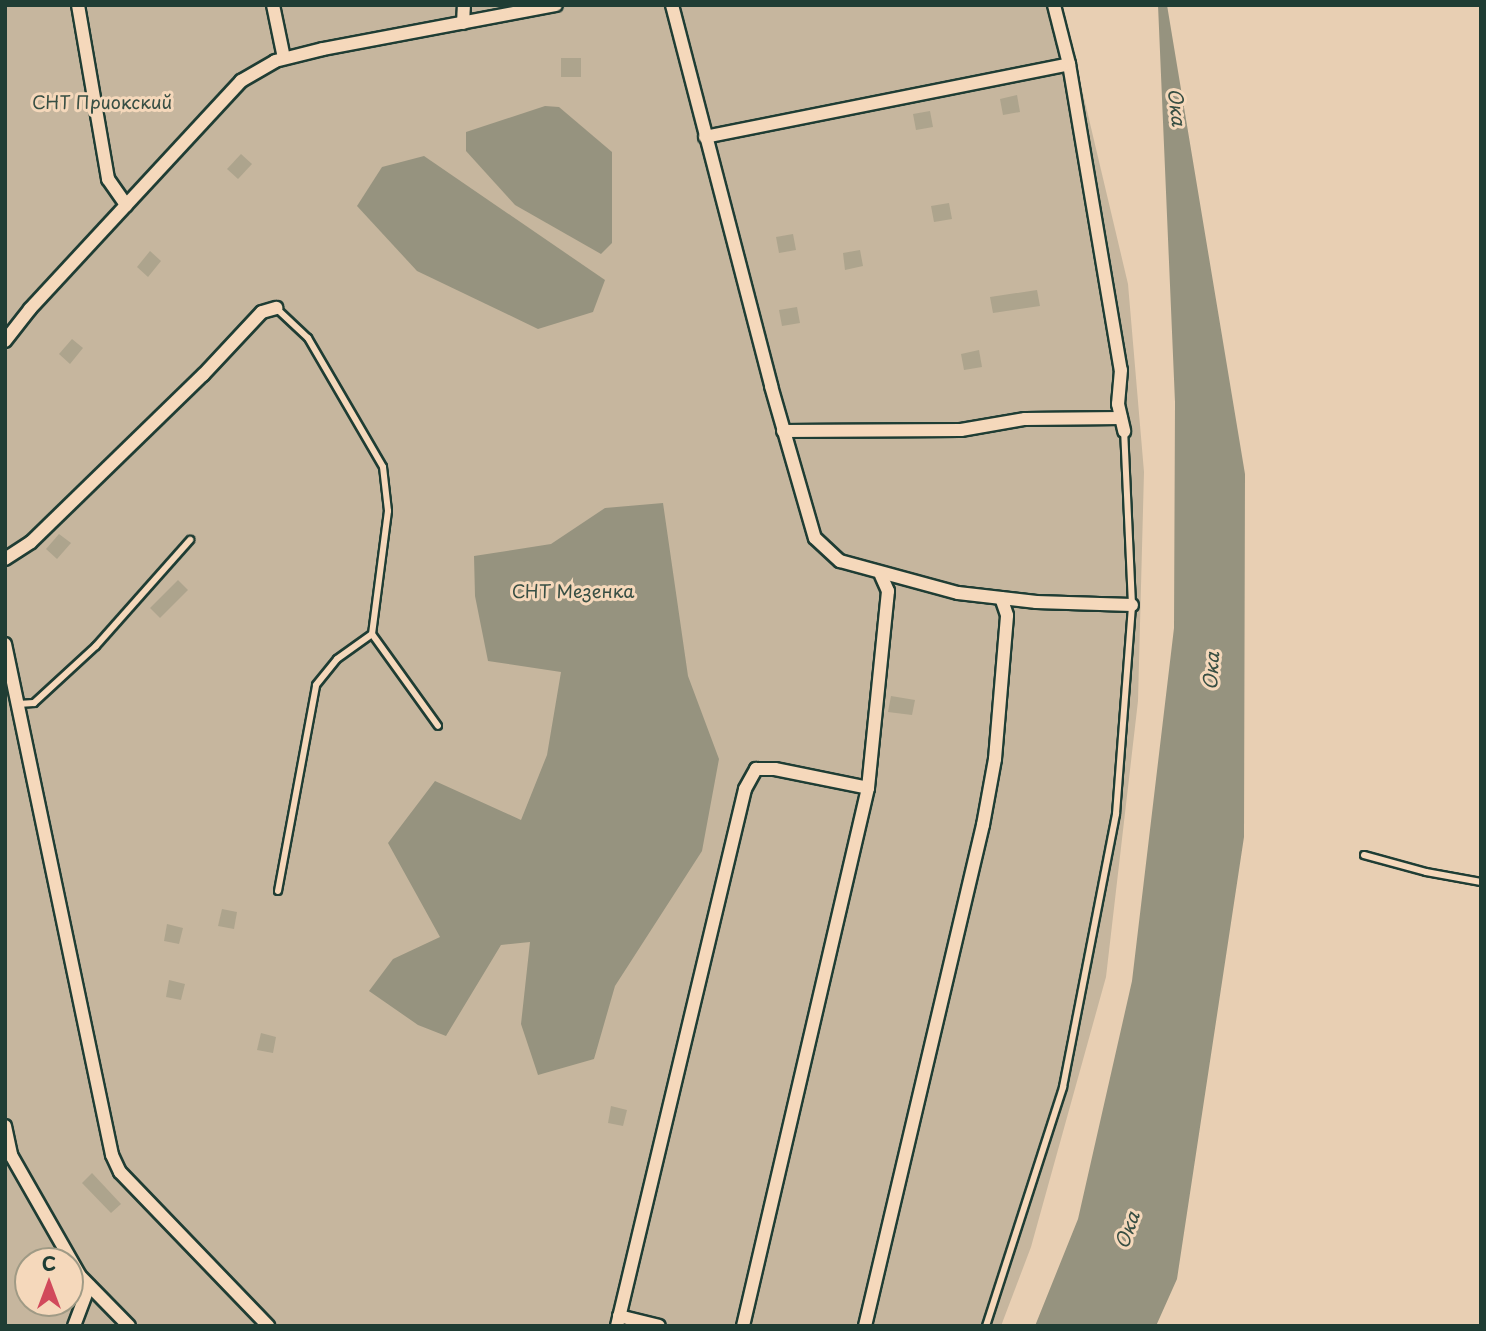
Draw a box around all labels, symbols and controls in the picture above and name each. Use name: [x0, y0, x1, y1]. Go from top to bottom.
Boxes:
water label: Ока: [1163, 87, 1191, 127]
park label: СНТ Приокский: [31, 91, 173, 113]
park label: СНТ Мезенка: [511, 580, 635, 602]
water label: Ока: [1198, 651, 1224, 691]
water label: Ока: [1110, 1208, 1144, 1252]
north arrow: [14, 1247, 84, 1317]
text: С: [42, 1249, 56, 1277]

